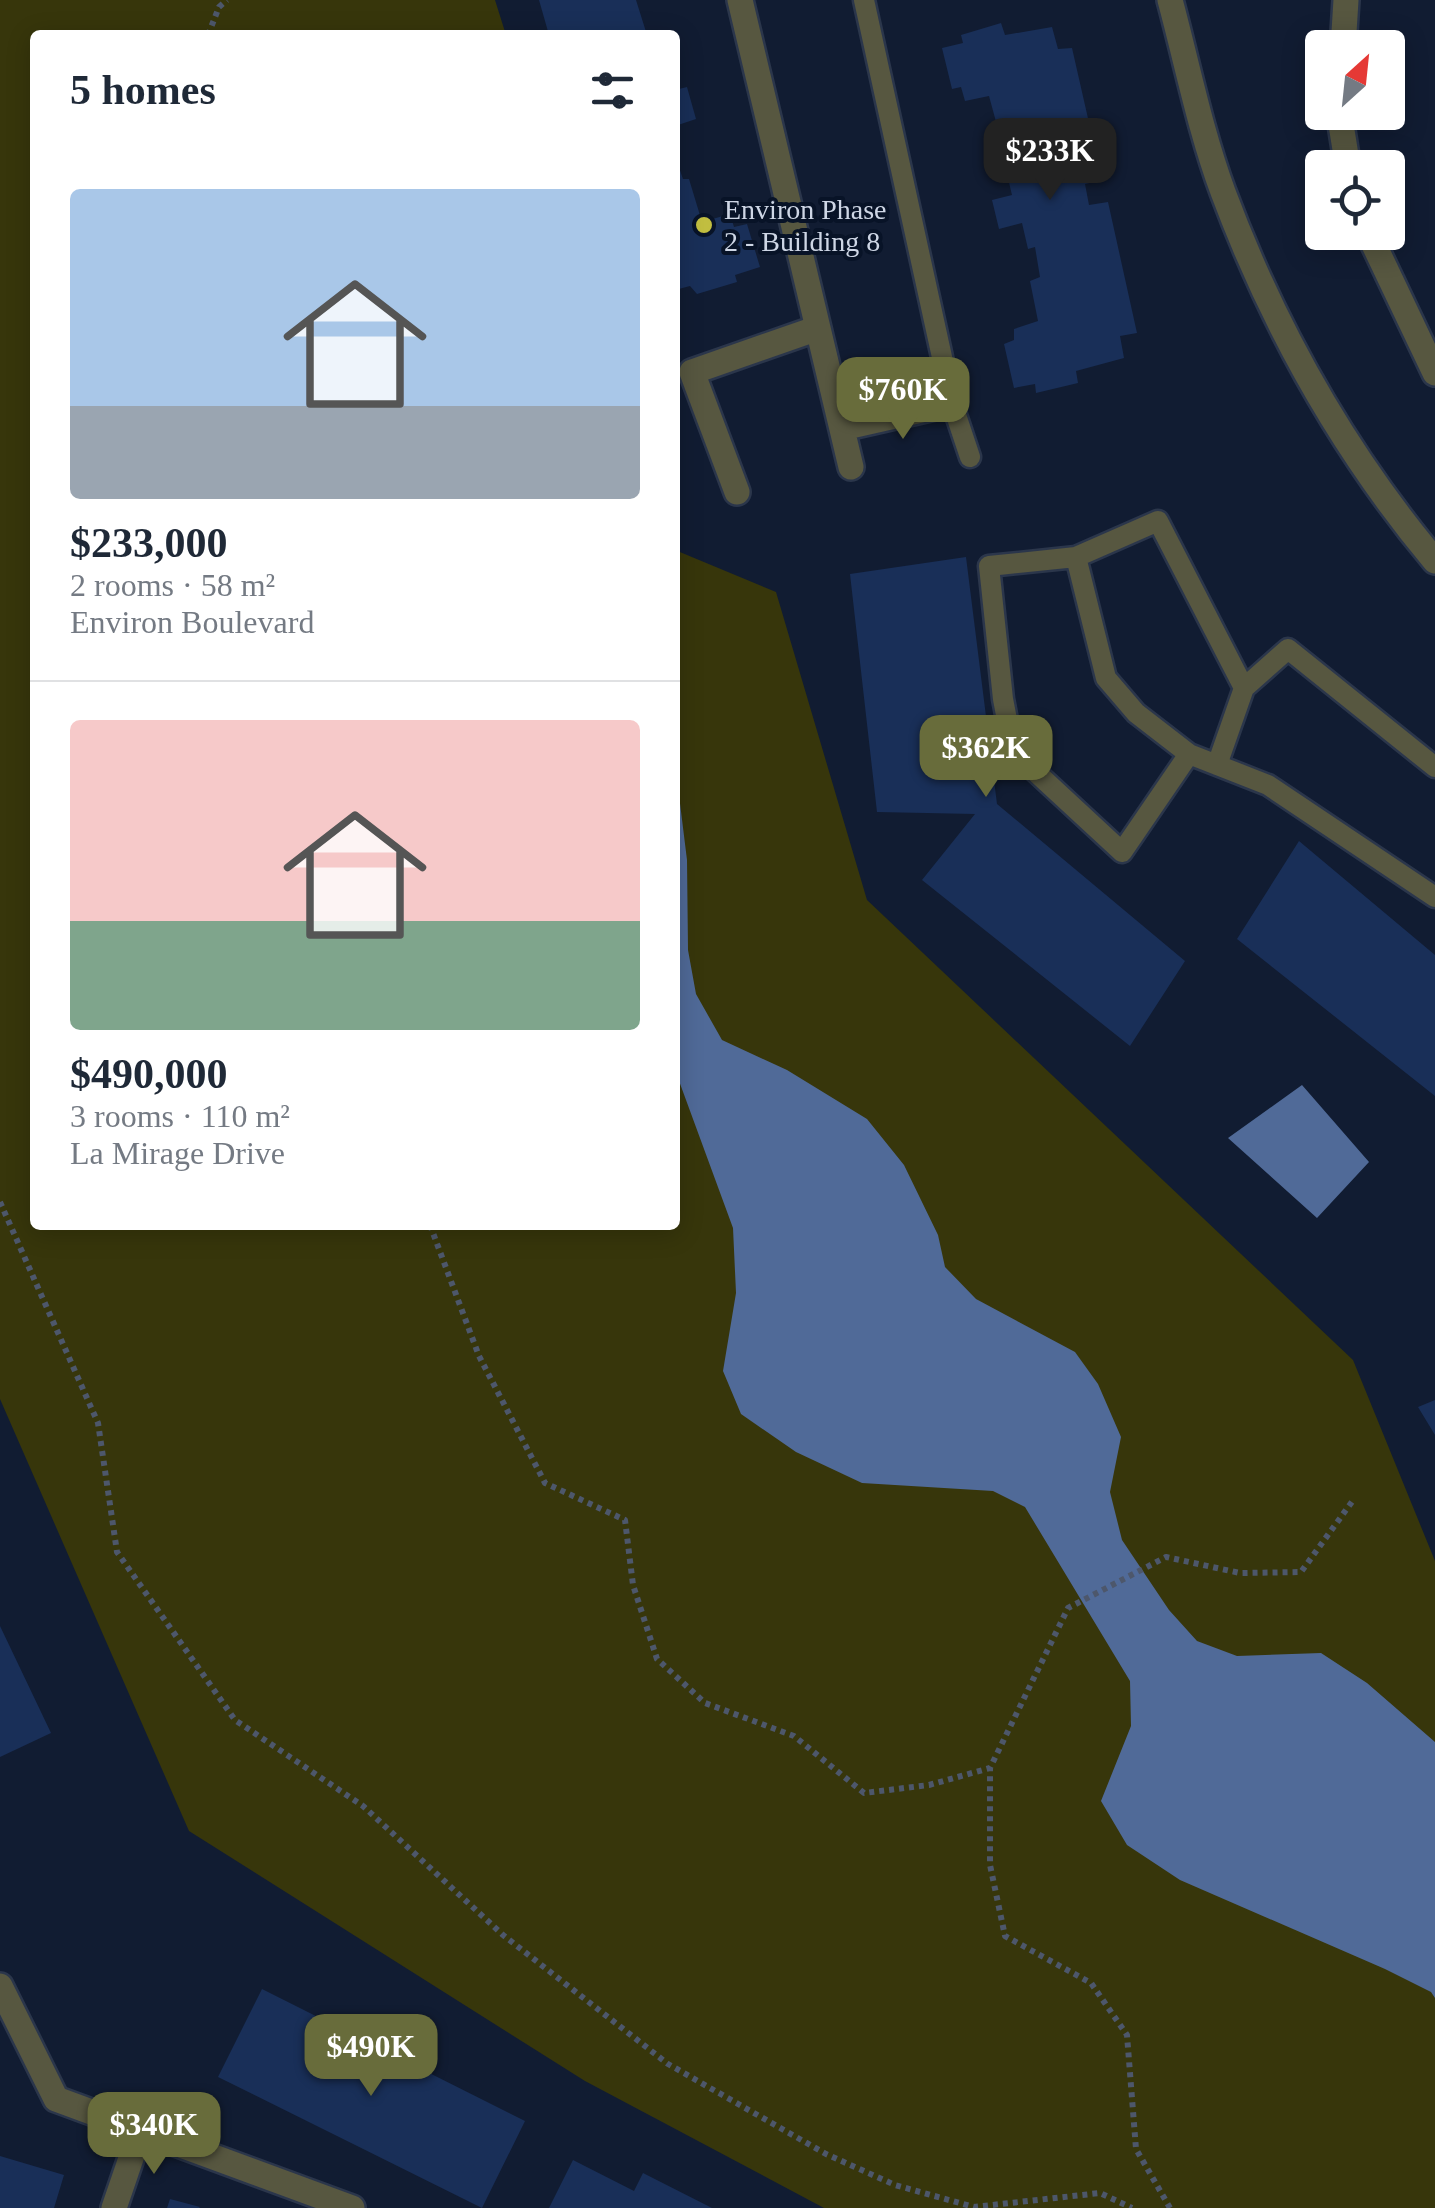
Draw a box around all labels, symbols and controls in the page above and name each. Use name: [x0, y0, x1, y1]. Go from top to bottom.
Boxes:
north arrow: [1305, 30, 1405, 130]
map controls: [1305, 30, 1405, 250]
icon: filters: [585, 63, 640, 118]
text: 5 homes: [70, 67, 216, 113]
pin: $233K: [980, 118, 1120, 203]
text: $233K: [1006, 132, 1094, 168]
button: locate: [1305, 150, 1405, 250]
place label: Environ Phase 2 - Building 8: [724, 194, 887, 257]
marker: Environ Phase 2 - Building 8: [693, 214, 715, 236]
icon: home: [265, 254, 445, 434]
pin: $760K: [833, 357, 973, 442]
text: $760K: [859, 371, 947, 407]
text: $233,000: [70, 520, 228, 566]
text: 2 rooms · 58 m²: [70, 567, 275, 603]
text: Environ Boulevard: [70, 604, 314, 640]
pin: $362K: [916, 715, 1056, 800]
text: $362K: [942, 729, 1030, 765]
icon: home: [265, 785, 445, 965]
text: $490,000: [70, 1051, 228, 1097]
text: 3 rooms · 110 m²: [70, 1098, 290, 1134]
text: La Mirage Drive: [70, 1135, 285, 1171]
pin: $490K: [301, 2014, 441, 2099]
text: $490K: [327, 2028, 415, 2064]
pin: $340K: [84, 2092, 224, 2177]
text: $340K: [110, 2106, 198, 2142]

